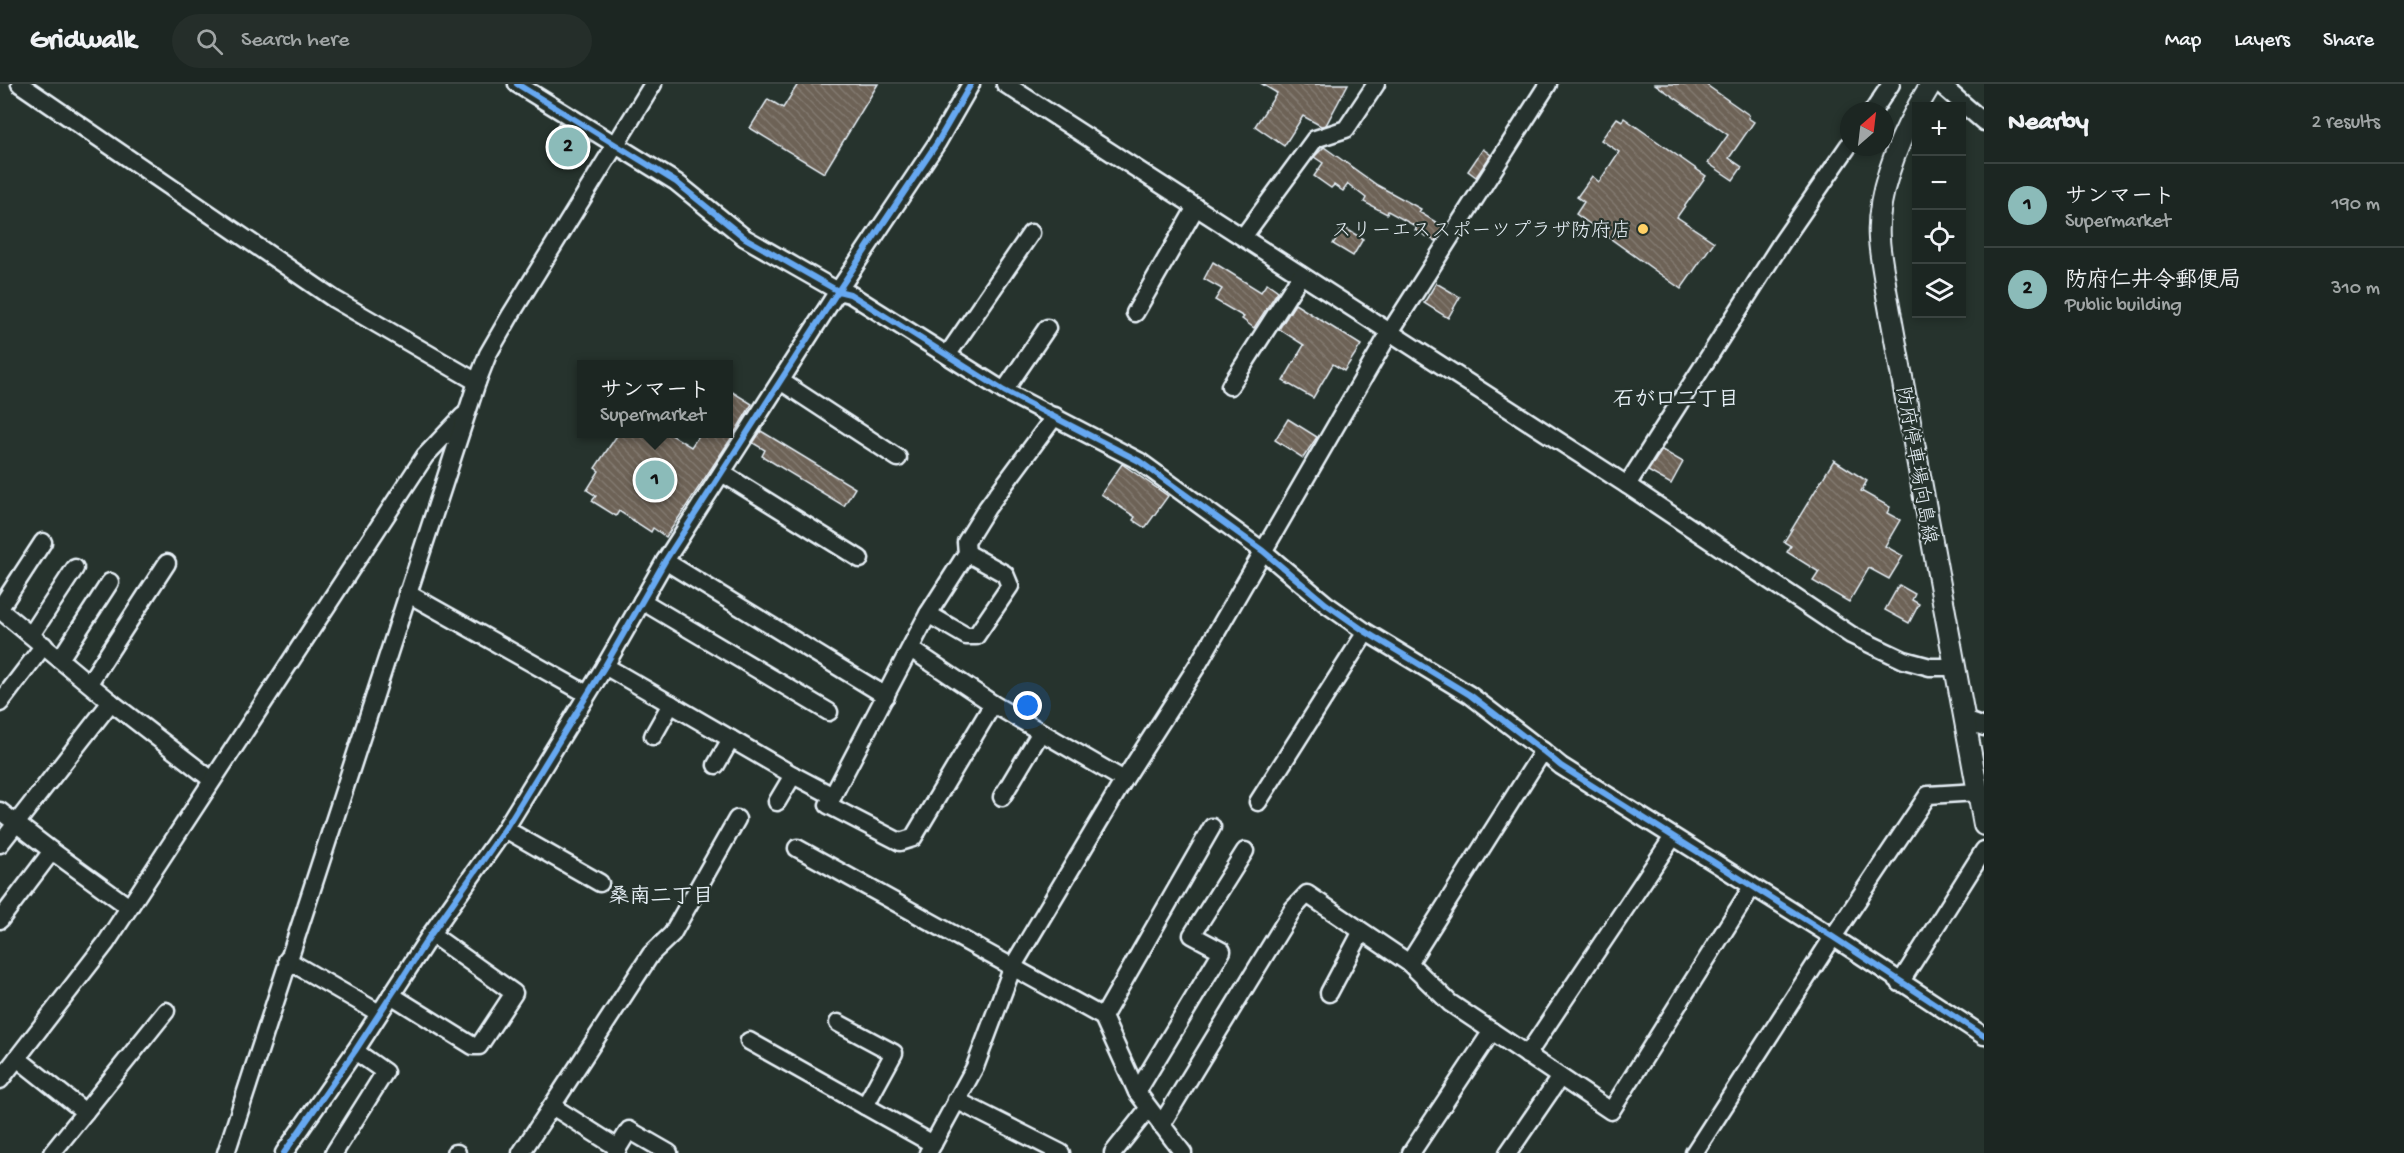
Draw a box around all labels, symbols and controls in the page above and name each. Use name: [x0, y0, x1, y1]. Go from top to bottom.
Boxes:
search box: [172, 14, 592, 68]
text: Gridwalk: [30, 25, 136, 58]
icon: search: [193, 25, 226, 58]
text: Search here: [241, 28, 349, 54]
text: Map: [2165, 29, 2201, 54]
text: Layers: [2234, 29, 2290, 54]
text: Share: [2323, 29, 2374, 54]
north arrow: [1840, 102, 1894, 156]
map controls: [1912, 102, 1966, 318]
button: +: [1912, 102, 1966, 156]
text: Nearby: [2008, 108, 2089, 139]
text: 2 results: [2311, 112, 2380, 135]
pin: 2: [548, 124, 588, 170]
button: −: [1912, 156, 1966, 210]
text: サンマート: [2065, 185, 2175, 211]
text: 1: [2023, 194, 2032, 217]
text: 190 m: [2332, 194, 2380, 217]
button: locate: [1912, 210, 1966, 264]
text: Supermarket: [2065, 211, 2171, 234]
place label: スリーエススポーツプラザ防府店: [1331, 219, 1631, 244]
marker: スリーエススポーツプラザ防府店: [1636, 222, 1650, 236]
button: layers: [1912, 264, 1966, 318]
text: 防府仁井令郵便局: [2065, 269, 2241, 295]
text: 2: [2023, 278, 2032, 301]
text: 310 m: [2331, 278, 2380, 301]
text: Public building: [2065, 295, 2182, 318]
popup: [577, 360, 733, 438]
text: サンマート: [600, 379, 710, 405]
street label: 防府停車場向島線: [1889, 384, 1942, 546]
district label: 石が口二丁目: [1613, 389, 1739, 414]
text: Supermarket: [600, 405, 706, 428]
pin: 1: [636, 458, 674, 502]
your location: [1013, 691, 1042, 720]
district label: 桑南二丁目: [609, 884, 714, 911]

